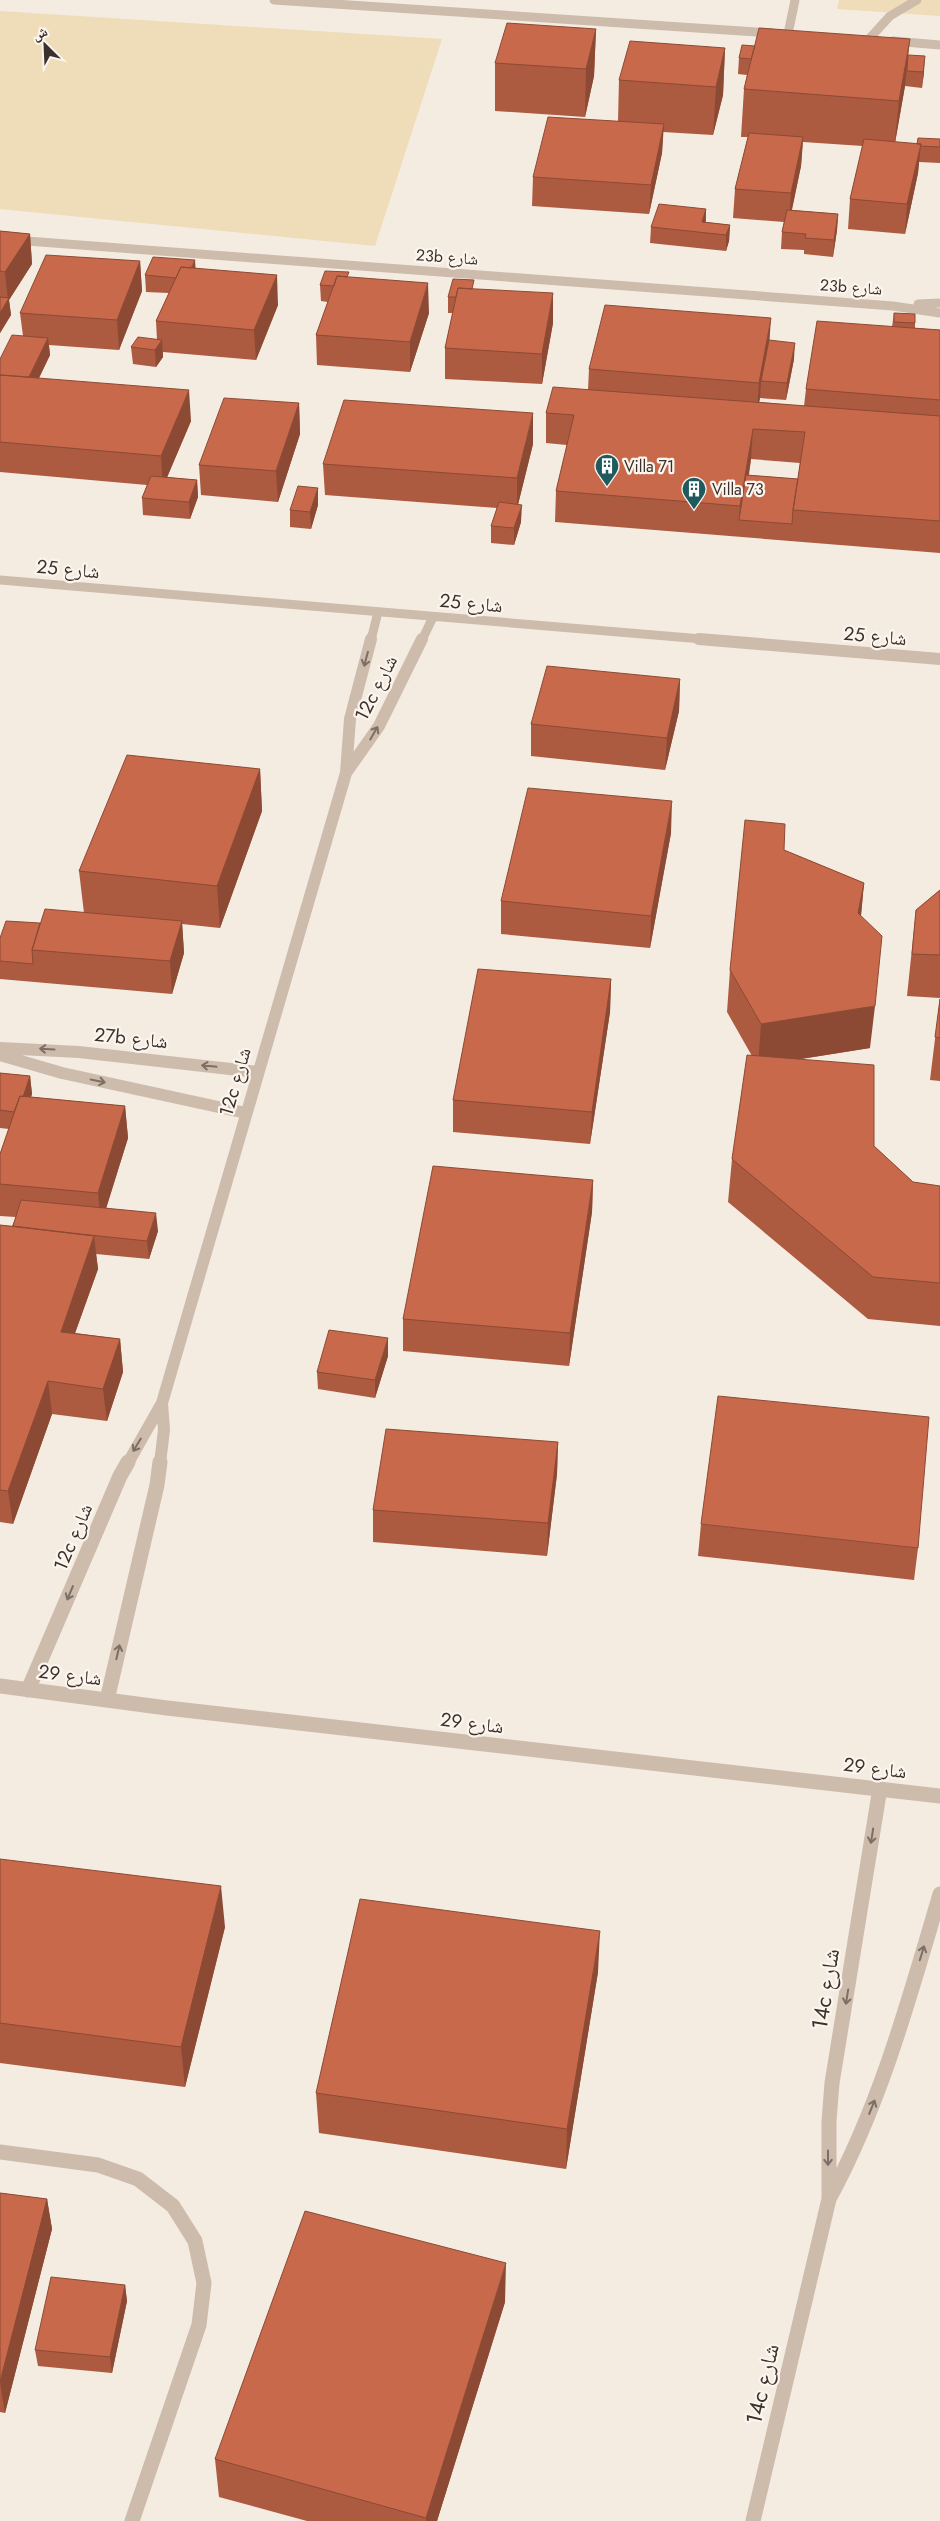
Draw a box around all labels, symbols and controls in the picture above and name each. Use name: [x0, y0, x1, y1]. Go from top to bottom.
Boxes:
north arrow: [20, 20, 70, 70]
text: ش: [29, 21, 51, 45]
street label: 23b شارع: [415, 243, 479, 271]
street label: 23b شارع: [819, 273, 883, 301]
building icon: Villa 71: [594, 453, 620, 487]
place label: Villa 71: [624, 455, 674, 478]
building icon: Villa 73: [681, 476, 707, 510]
place label: Villa 73: [712, 478, 764, 501]
street label: شارع 25: [35, 553, 101, 585]
street label: شارع 25: [438, 587, 504, 619]
street label: شارع 25: [842, 620, 908, 652]
street label: 12c شارع: [348, 651, 404, 725]
one-way arrow: [360, 651, 370, 667]
one-way arrow: [370, 726, 380, 740]
street label: 27b شارع: [93, 1021, 169, 1055]
street label: 12c شارع: [212, 1044, 258, 1120]
one-way arrow: [40, 1045, 56, 1054]
one-way arrow: [201, 1061, 217, 1071]
one-way arrow: [89, 1077, 105, 1086]
one-way arrow: [131, 1437, 141, 1451]
street label: 12c شارع: [47, 1499, 99, 1575]
one-way arrow: [64, 1585, 74, 1600]
one-way arrow: [114, 1645, 123, 1661]
street label: شارع 29: [37, 1658, 103, 1692]
street label: شارع 29: [439, 1706, 505, 1740]
street label: شارع 29: [842, 1751, 908, 1785]
one-way arrow: [867, 1828, 877, 1844]
one-way arrow: [918, 1945, 928, 1961]
street label: 14c شارع: [803, 1946, 847, 2032]
one-way arrow: [842, 1988, 852, 2004]
one-way arrow: [869, 2100, 878, 2115]
one-way arrow: [823, 2149, 833, 2165]
street label: 14c شارع: [737, 2341, 787, 2427]

